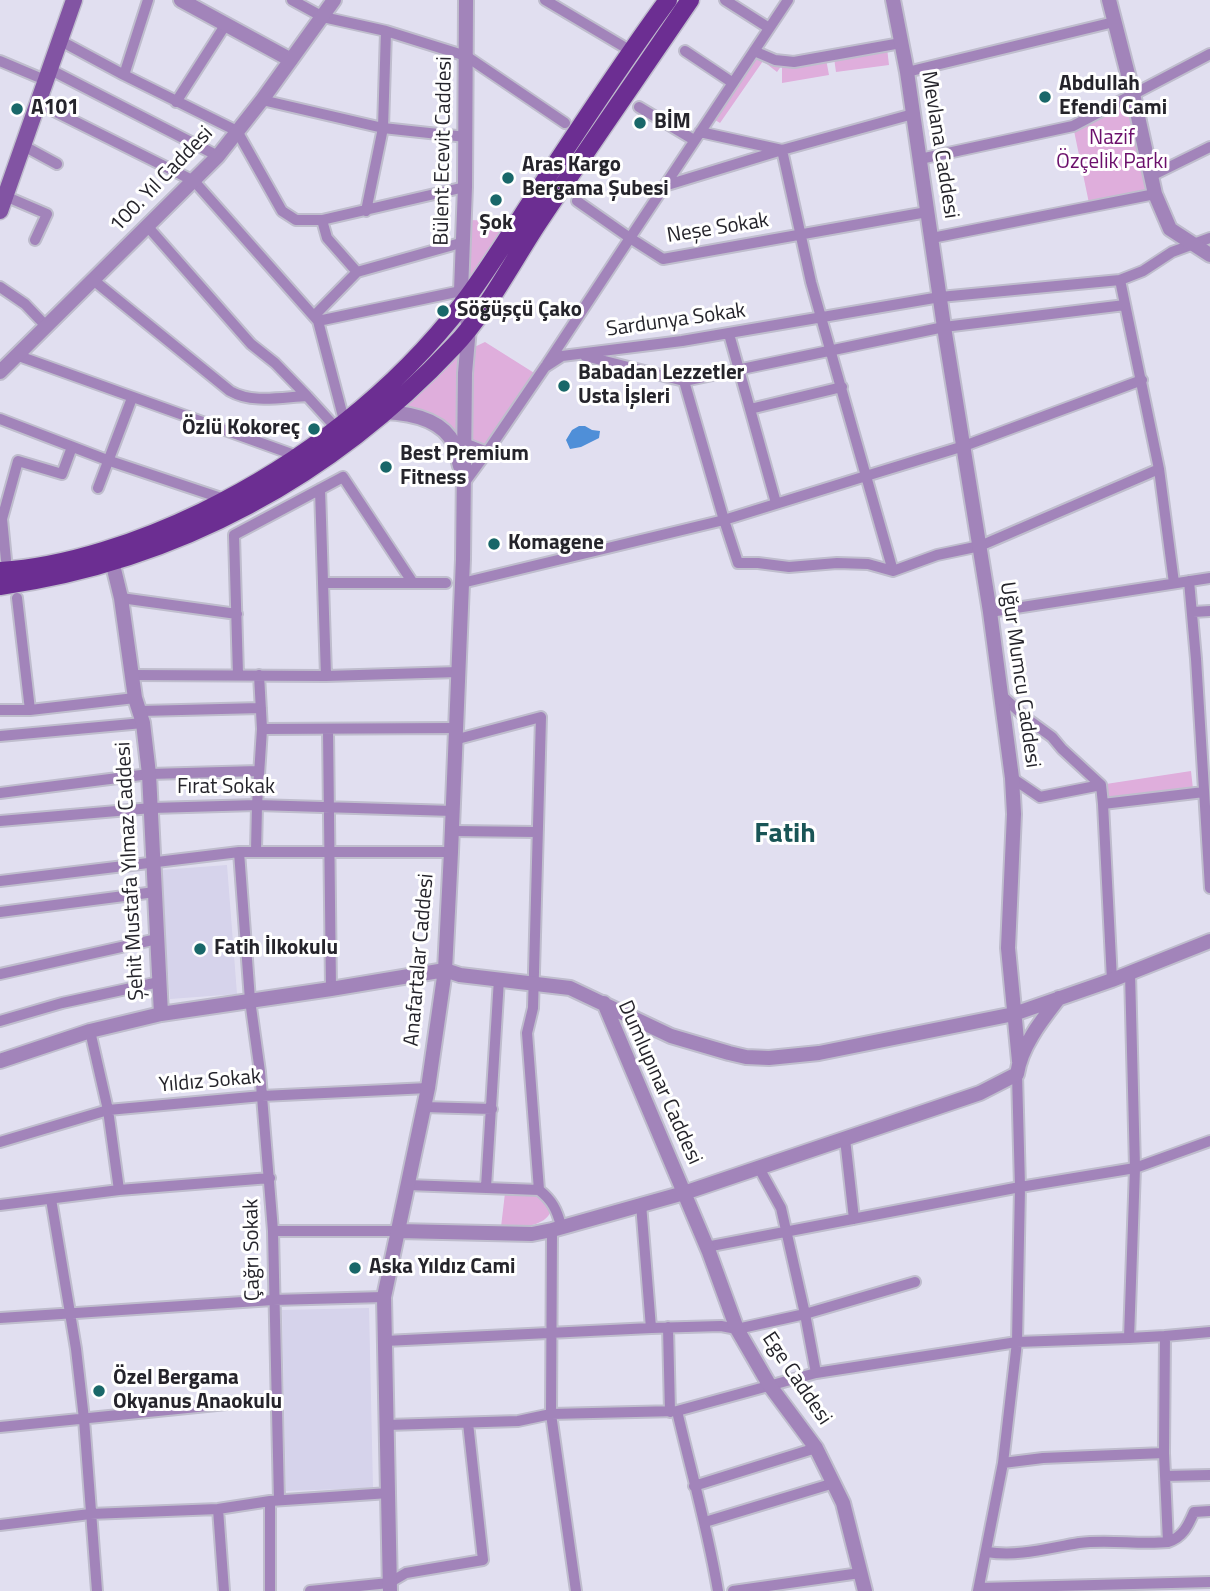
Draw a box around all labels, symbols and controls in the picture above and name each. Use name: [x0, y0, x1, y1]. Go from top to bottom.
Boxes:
street label: Bülent Ecevit Caddesi: [430, 56, 458, 246]
street label: Mevlana Caddesi: [915, 69, 963, 221]
place label: Abdullah Efendi Cami: [1059, 72, 1167, 122]
marker: Abdullah Efendi Cami: [1037, 89, 1053, 105]
place label: A101: [31, 96, 79, 122]
marker: A101: [9, 101, 25, 117]
place label: BİM: [654, 110, 691, 136]
marker: BİM: [632, 115, 648, 131]
street label: 100. Yıl Caddesi: [105, 122, 219, 238]
park label: Nazif Özçelik Parkı: [1056, 126, 1168, 176]
place label: Aras Kargo Bergama Şubesi: [522, 153, 669, 203]
marker: Aras Kargo Bergama Şubesi: [500, 170, 516, 186]
marker: Şok: [488, 192, 504, 208]
street label: Neşe Sokak: [665, 209, 771, 249]
place label: Şok: [479, 211, 513, 237]
place label: Söğüşçü Çako: [457, 298, 582, 324]
street label: Sardunya Sokak: [605, 299, 747, 343]
marker: Söğüşçü Çako: [435, 303, 451, 319]
place label: Babadan Lezzetler Usta İşleri: [578, 361, 744, 411]
marker: Babadan Lezzetler Usta İşleri: [556, 378, 572, 394]
place label: Özlü Kokoreç: [182, 416, 300, 442]
marker: Özlü Kokoreç: [306, 421, 322, 437]
place label: Best Premium Fitness: [400, 442, 529, 492]
marker: Best Premium Fitness: [378, 459, 394, 475]
place label: Komagene: [508, 531, 604, 557]
marker: Komagene: [486, 536, 502, 552]
street label: Uğur Mumcu Caddesi: [993, 580, 1045, 770]
street label: Şehit Mustafa Yılmaz Caddesi: [112, 741, 150, 1001]
street label: Fırat Sokak: [177, 775, 275, 801]
district label: Fatih: [754, 818, 816, 852]
street label: Anafartalar Caddesi: [400, 873, 440, 1047]
place label: Fatih İlkokulu: [214, 936, 338, 962]
marker: Fatih İlkokulu: [192, 941, 208, 957]
street label: Dumlupınar Caddesi: [612, 997, 706, 1169]
street label: Yıldız Sokak: [158, 1065, 262, 1099]
street label: Çağrı Sokak: [240, 1199, 266, 1301]
place label: Aska Yıldız Cami: [369, 1255, 516, 1281]
marker: Aska Yıldız Cami: [347, 1260, 363, 1276]
street label: Ege Caddesi: [756, 1328, 836, 1430]
place label: Özel Bergama Okyanus Anaokulu: [113, 1366, 282, 1416]
marker: Özel Bergama Okyanus Anaokulu: [91, 1383, 107, 1399]

